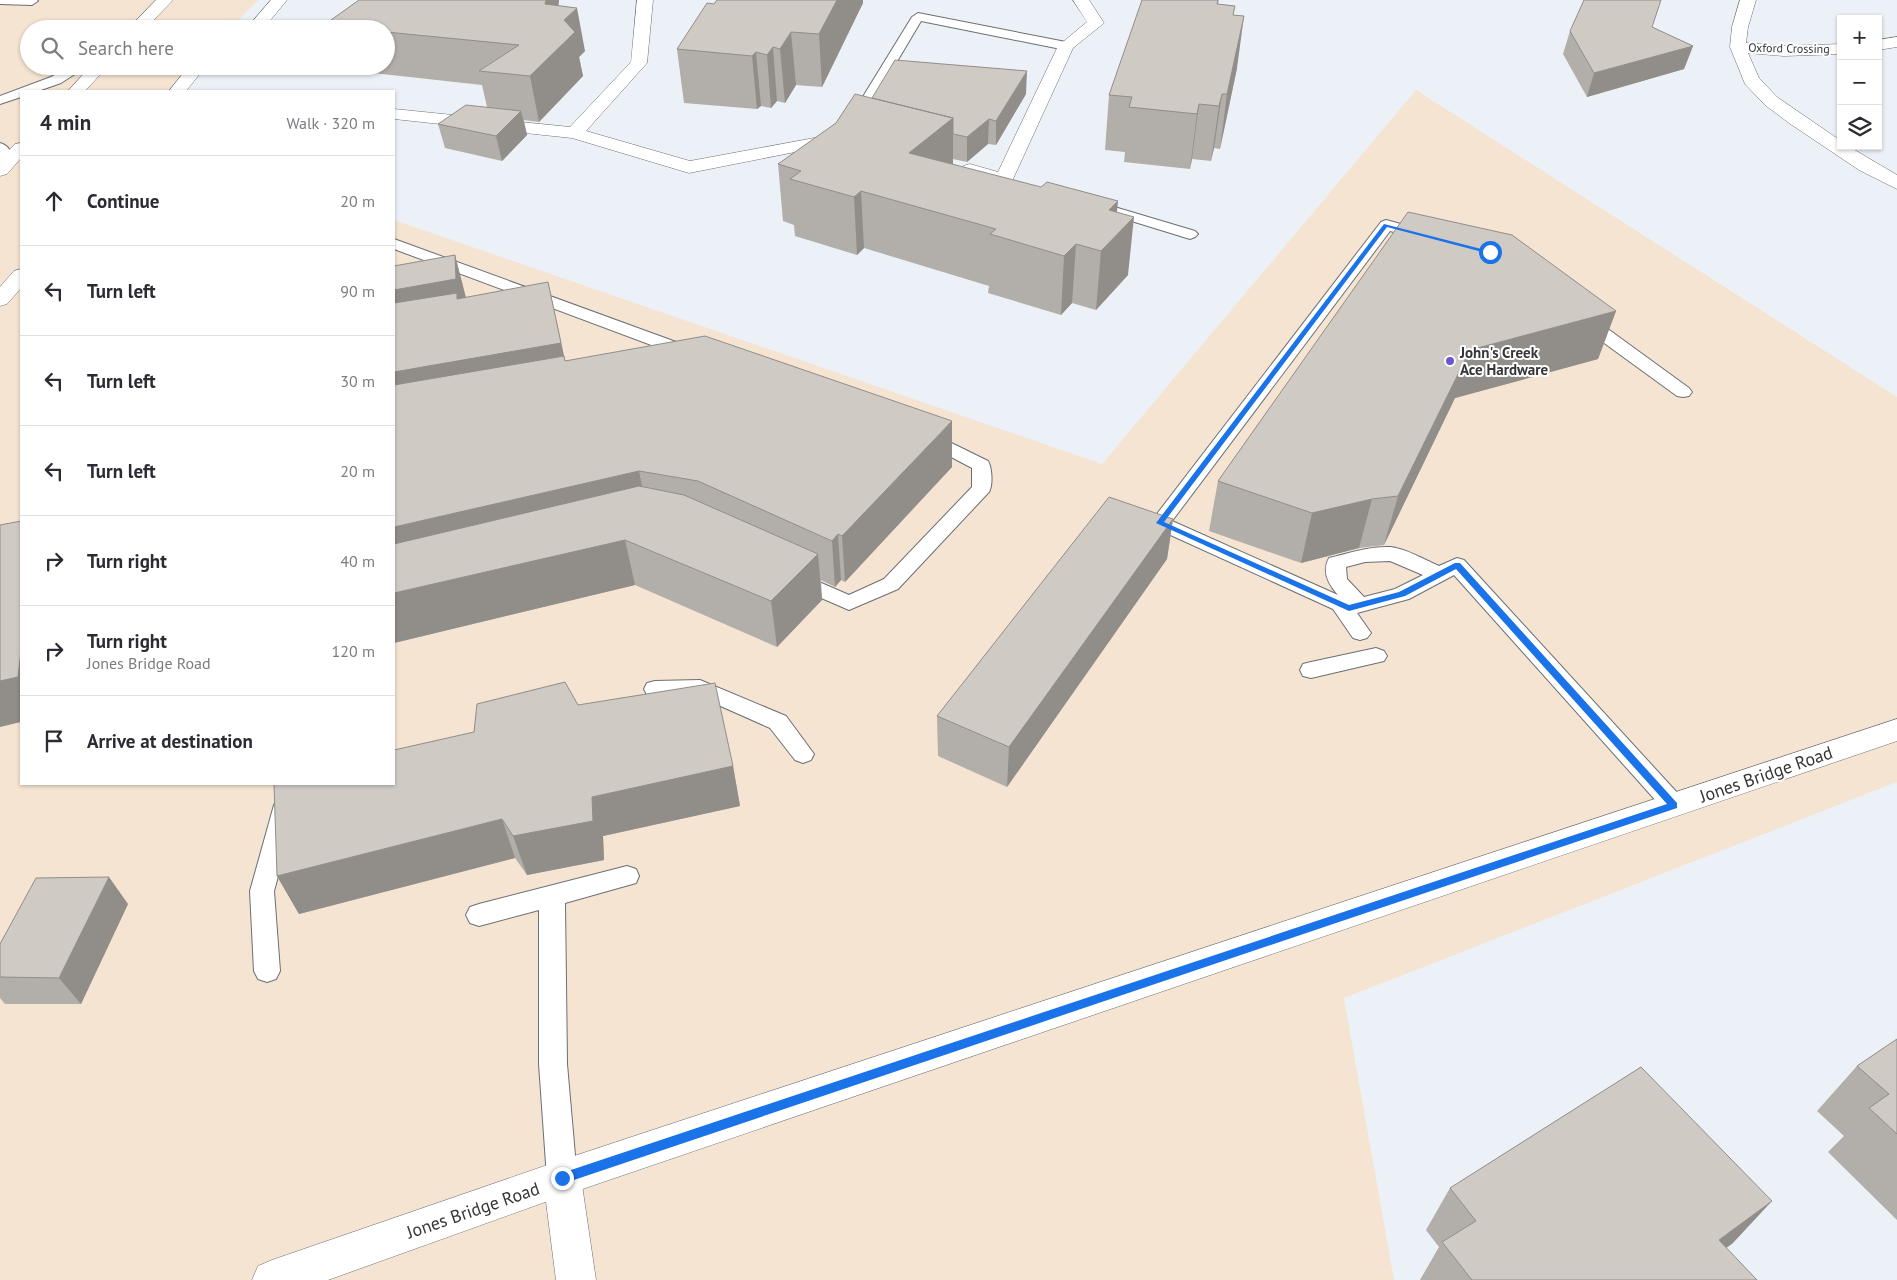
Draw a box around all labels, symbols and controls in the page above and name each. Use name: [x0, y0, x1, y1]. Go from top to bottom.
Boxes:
map controls: [1837, 15, 1882, 150]
button: +: [1837, 15, 1882, 60]
search box: [20, 20, 395, 75]
icon: search: [38, 34, 66, 62]
text: Search here: [78, 36, 174, 60]
street label: Oxford Crossing: [1748, 40, 1830, 56]
button: −: [1837, 60, 1882, 105]
button: layers: [1837, 105, 1882, 150]
text: 4 min: [40, 109, 91, 136]
text: Walk · 320 m: [286, 113, 375, 133]
icon: ahead: [40, 187, 68, 215]
text: Continue: [87, 189, 159, 213]
text: 20 m: [340, 191, 375, 211]
route start: [1479, 241, 1502, 264]
icon: left: [40, 277, 68, 305]
text: Turn left: [87, 279, 156, 303]
text: 90 m: [340, 281, 375, 301]
place label: John's Creek Ace Hardware: [1459, 343, 1549, 379]
marker: John's Creek Ace Hardware: [1444, 355, 1456, 367]
icon: left: [40, 367, 68, 395]
text: Turn left: [87, 369, 156, 393]
text: 30 m: [340, 371, 375, 391]
icon: left: [40, 457, 68, 485]
text: Turn left: [87, 459, 156, 483]
text: 20 m: [340, 461, 375, 481]
icon: right: [40, 547, 68, 575]
text: Turn right: [87, 549, 167, 573]
text: 40 m: [340, 551, 375, 571]
text: Turn right: [87, 629, 167, 653]
icon: right: [40, 637, 68, 665]
text: 120 m: [332, 641, 375, 661]
text: Jones Bridge Road: [87, 653, 211, 673]
icon: arrive: [40, 727, 68, 755]
text: Arrive at destination: [87, 729, 253, 753]
street label: Jones Bridge Road: [1696, 740, 1836, 808]
route end: [551, 1167, 574, 1190]
street label: Jones Bridge Road: [403, 1176, 543, 1244]

